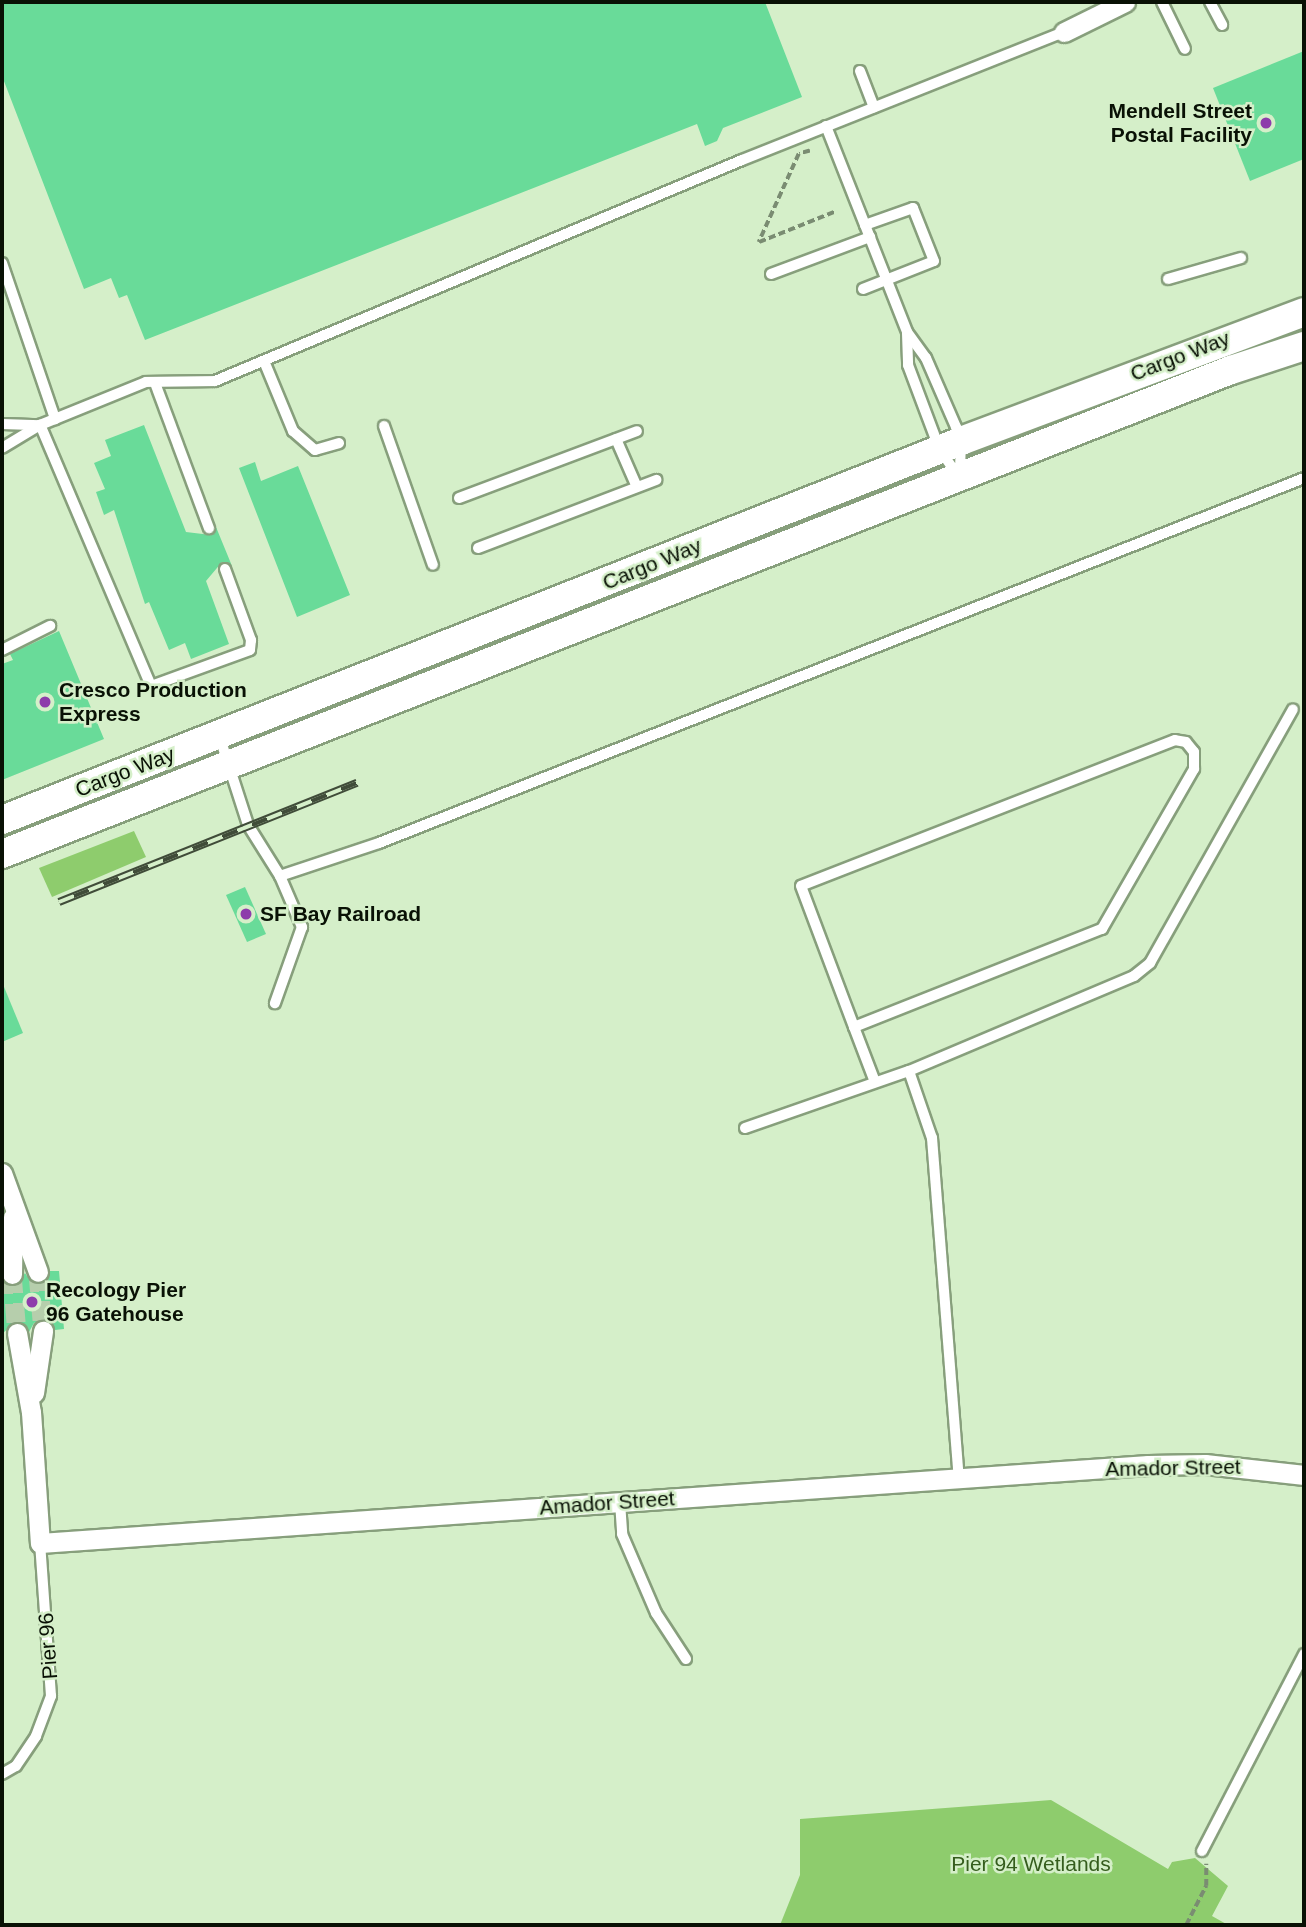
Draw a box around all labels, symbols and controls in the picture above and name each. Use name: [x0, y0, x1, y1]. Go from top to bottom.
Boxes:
place label: Mendell Street Postal Facility: [1108, 98, 1252, 148]
marker: Mendell Street Postal Facility: [1258, 115, 1274, 131]
street label: Cargo Way: [1127, 326, 1233, 386]
street label: Cargo Way: [599, 533, 705, 595]
place label: Cresco Production Express: [59, 677, 247, 727]
marker: Cresco Production Express: [37, 694, 53, 710]
street label: Cargo Way: [72, 742, 178, 802]
place label: SF Bay Railroad: [260, 901, 421, 927]
marker: SF Bay Railroad: [238, 906, 254, 922]
place label: Recology Pier 96 Gatehouse: [46, 1277, 186, 1327]
marker: Recology Pier 96 Gatehouse: [24, 1294, 40, 1310]
street label: Amador Street: [1105, 1454, 1241, 1482]
street label: Amador Street: [539, 1486, 675, 1520]
street label: Pier 96: [33, 1612, 63, 1680]
park label: Pier 94 Wetlands: [951, 1851, 1111, 1877]

